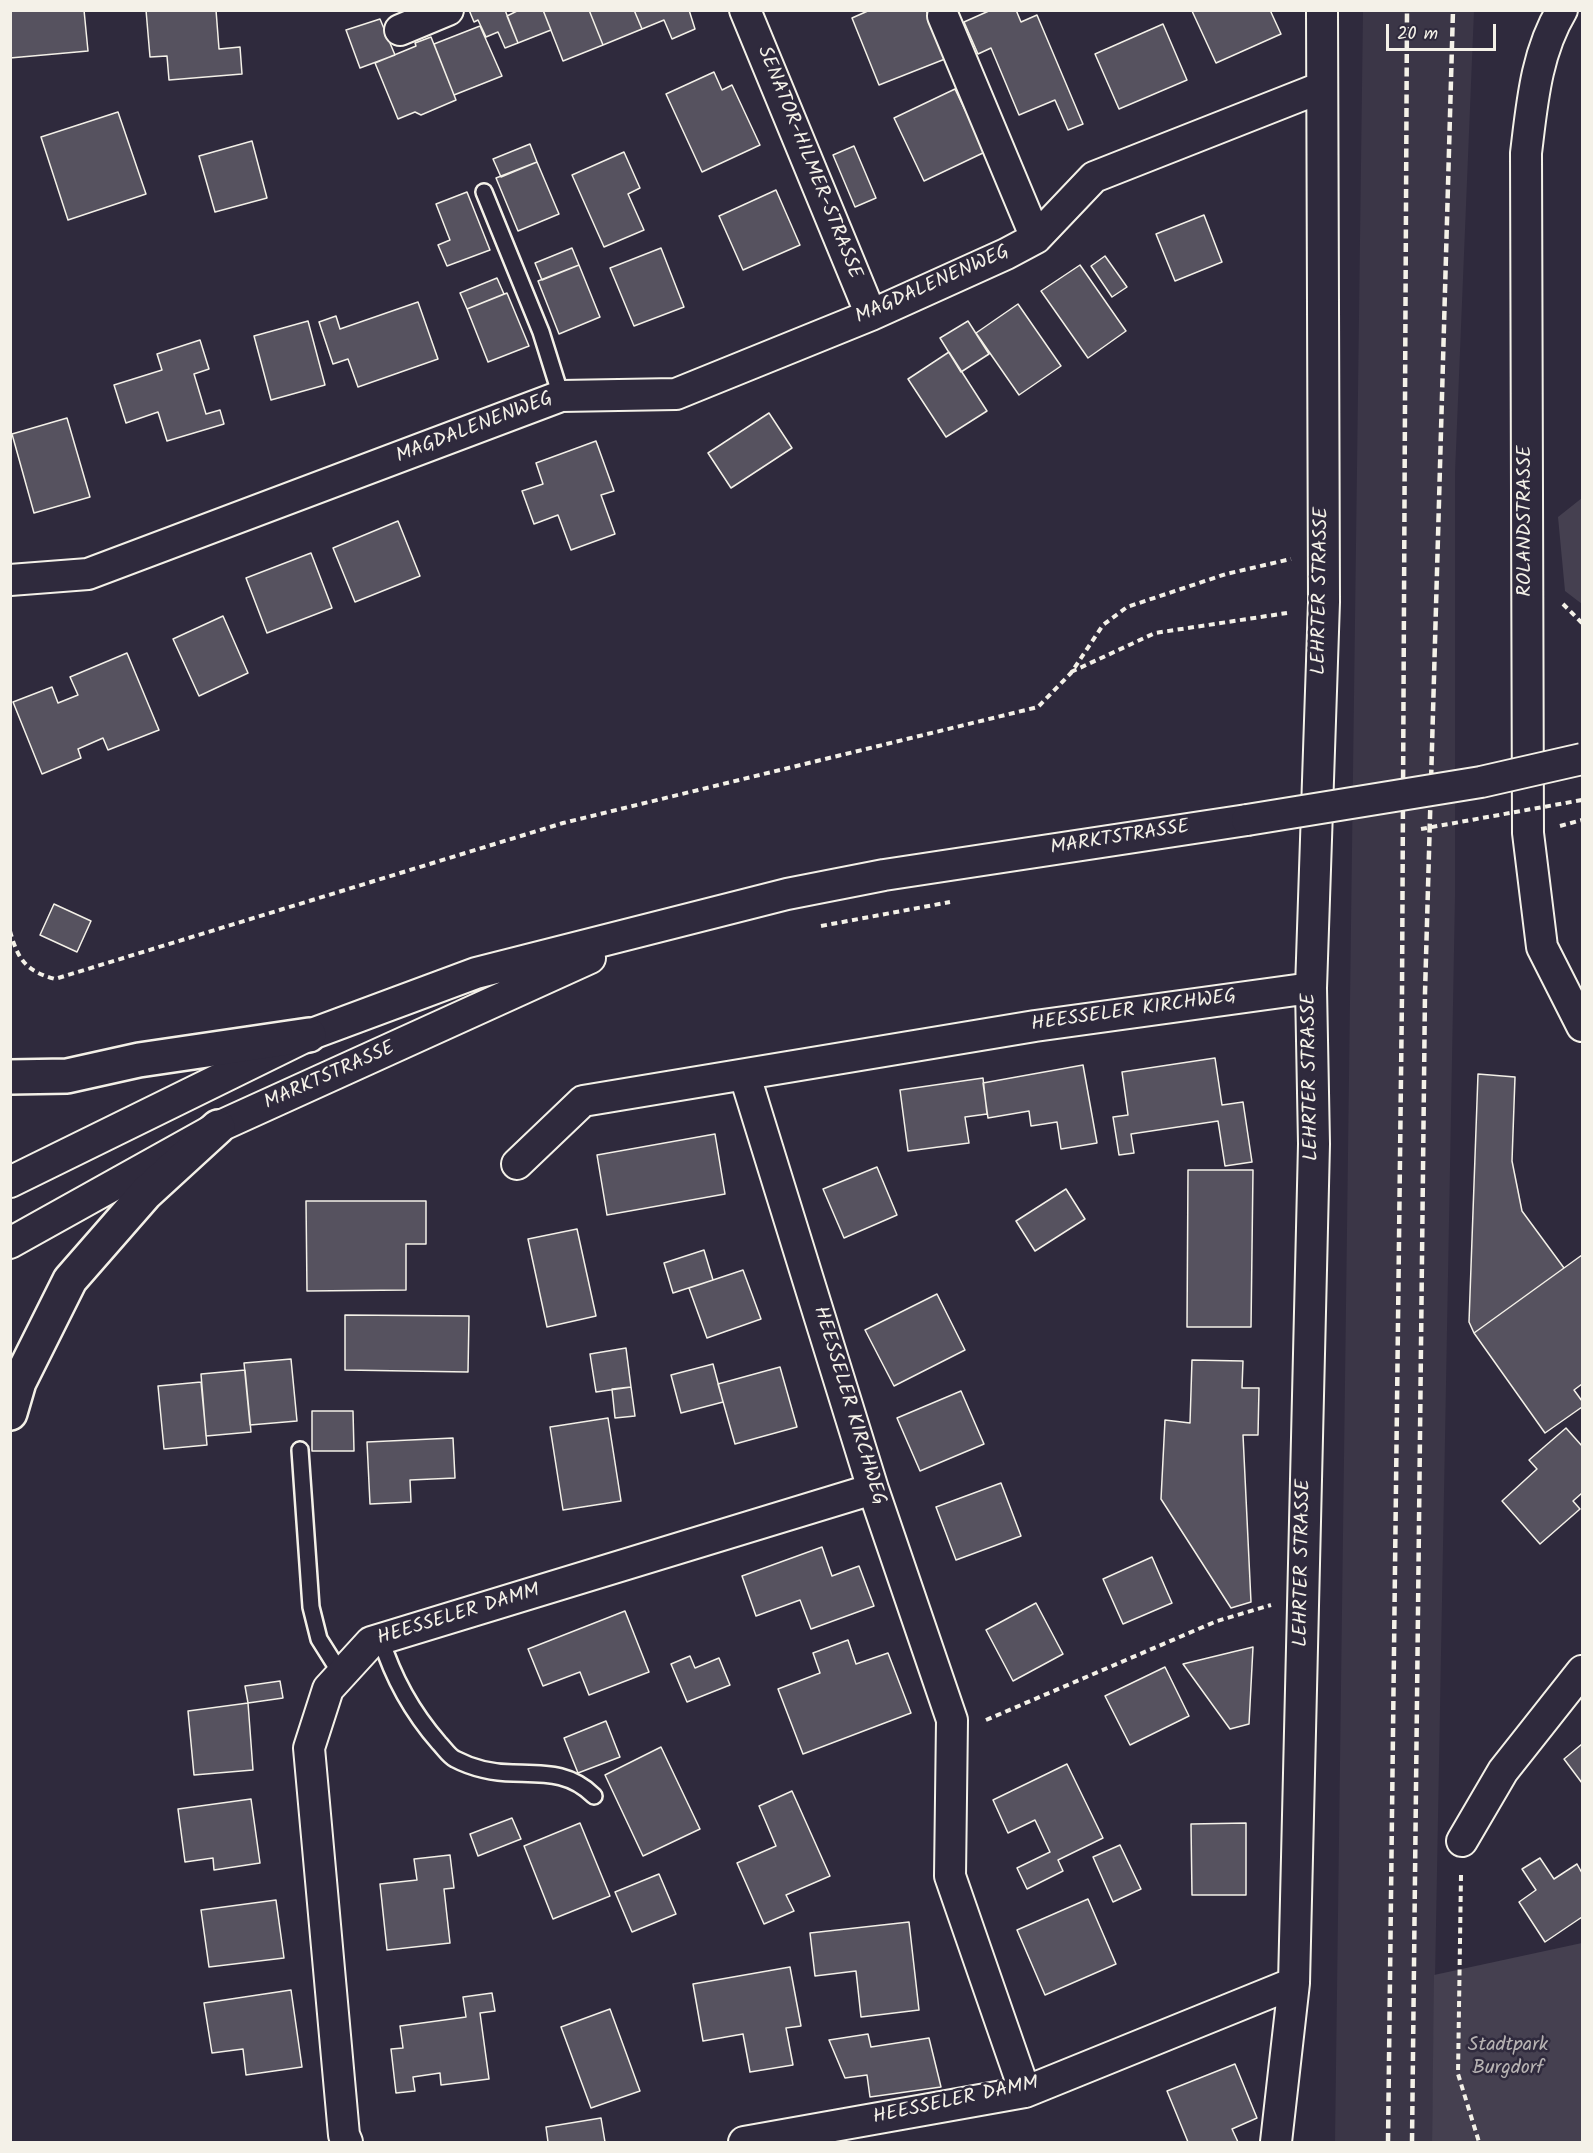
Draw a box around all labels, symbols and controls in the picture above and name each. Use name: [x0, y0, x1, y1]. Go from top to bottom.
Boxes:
scale bar: [1389, 12, 1498, 50]
text: 20 m: [1397, 20, 1438, 49]
street label: SENATOR-HILMER-STRASSE: [750, 43, 866, 283]
street label: MAGDALENENWEG: [852, 241, 1014, 331]
street label: MAGDALENENWEG: [393, 388, 557, 470]
street label: ROLANDSTRASSE: [1515, 445, 1539, 597]
street label: LEHRTER STRASSE: [1309, 507, 1335, 675]
street label: MARKTSTRASSE: [1049, 816, 1191, 862]
street label: HEESSELER KIRCHWEG: [1030, 986, 1238, 1038]
street label: LEHRTER STRASSE: [1299, 993, 1325, 1161]
street label: MARKTSTRASSE: [261, 1038, 399, 1116]
street label: HEESSELER KIRCHWEG: [806, 1304, 890, 1508]
street label: LEHRTER STRASSE: [1291, 1479, 1317, 1647]
street label: HEESSELER DAMM: [375, 1580, 543, 1652]
park label: Stadtpark Burgdorf: [1468, 2035, 1548, 2082]
street label: HEESSELER DAMM: [871, 2073, 1041, 2131]

